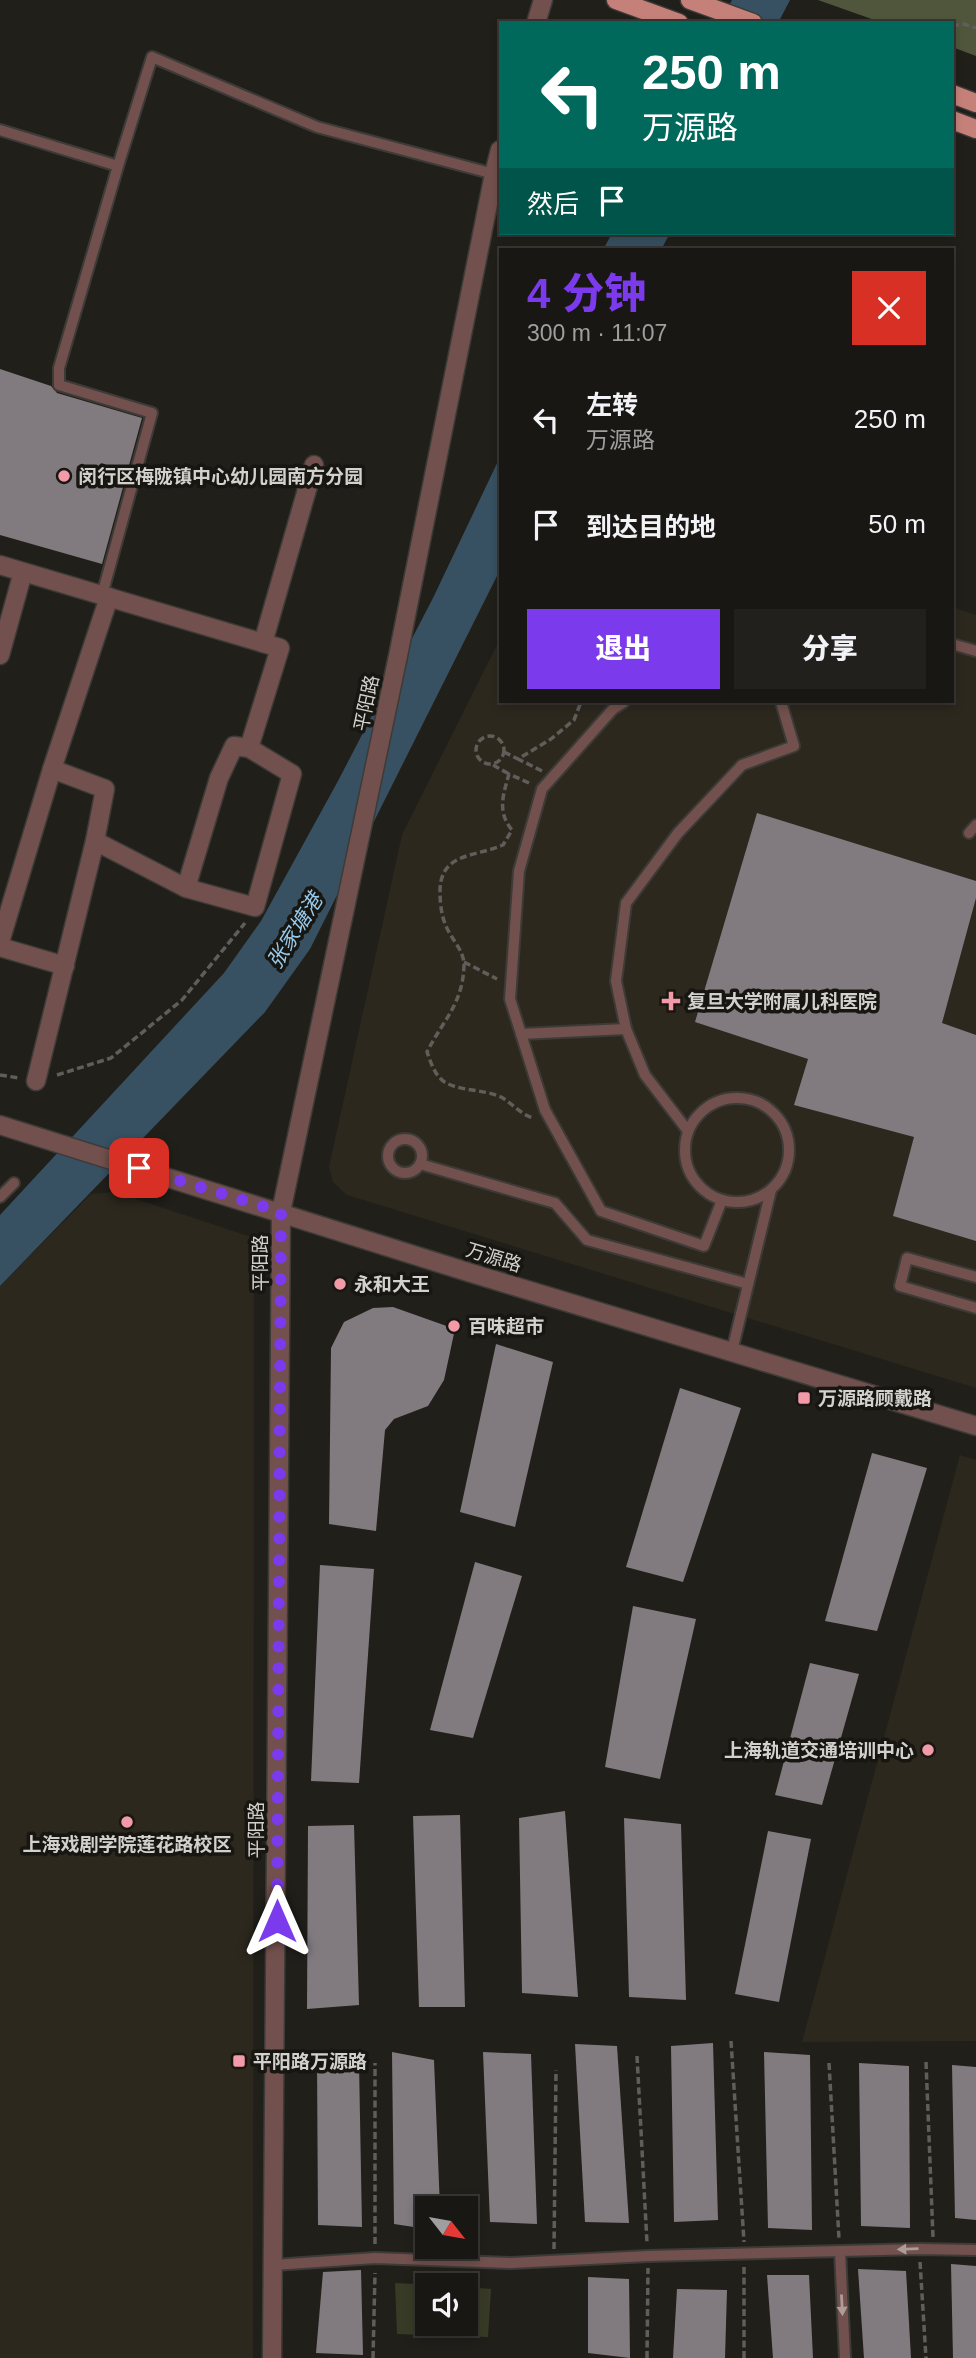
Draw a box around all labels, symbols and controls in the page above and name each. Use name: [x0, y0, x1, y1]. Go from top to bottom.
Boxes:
text: 250 m: [642, 45, 781, 99]
icon: left: [527, 49, 618, 140]
text: 万源路: [642, 110, 738, 146]
icon: arrive: [593, 182, 631, 220]
text: 然后: [527, 189, 579, 219]
text: 4 分钟: [527, 270, 646, 317]
button: close: [852, 271, 926, 345]
text: 300 m · 11:07: [527, 320, 667, 346]
text: 左转: [586, 390, 638, 420]
icon: left: [527, 401, 565, 439]
text: 250 m: [854, 404, 926, 434]
text: 万源路: [586, 427, 655, 453]
place label: 闵行区梅陇镇中心幼儿园南方分园: [78, 466, 363, 487]
marker: 闵行区梅陇镇中心幼儿园南方分园: [56, 468, 72, 484]
icon: arrive: [527, 506, 565, 544]
text: 50 m: [868, 509, 926, 539]
text: 到达目的地: [586, 512, 716, 542]
button: 退出: [527, 609, 720, 689]
button: 分享: [734, 609, 926, 689]
street label: 平阳路: [350, 673, 383, 733]
water label: 张家塘港: [263, 886, 328, 972]
marker: 复旦大学附属儿科医院: [661, 991, 681, 1011]
place label: 复旦大学附属儿科医院: [687, 991, 877, 1012]
pin: [109, 1138, 169, 1198]
icon: arrive: [120, 1149, 158, 1187]
street label: 平阳路: [250, 1234, 271, 1292]
street label: 万源路: [464, 1239, 524, 1276]
place label: 永和大王: [354, 1274, 430, 1295]
marker: 永和大王: [332, 1276, 348, 1292]
place label: 百味超市: [468, 1316, 544, 1337]
marker: 百味超市: [446, 1318, 462, 1334]
place label: 万源路顾戴路: [818, 1388, 932, 1409]
marker: 万源路顾戴路: [796, 1390, 812, 1406]
place label: 上海轨道交通培训中心: [724, 1740, 914, 1761]
marker: 上海轨道交通培训中心: [920, 1742, 936, 1758]
street label: 平阳路: [246, 1801, 267, 1859]
marker: 上海戏剧学院莲花路校区: [119, 1814, 135, 1830]
place label: 上海戏剧学院莲花路校区: [22, 1834, 232, 1855]
position arrow: [240, 1884, 314, 1958]
place label: 平阳路万源路: [253, 2051, 367, 2072]
marker: 平阳路万源路: [231, 2053, 247, 2069]
north arrow: [415, 2196, 478, 2259]
map controls: [415, 2196, 478, 2336]
one-way arrow: [897, 2244, 919, 2255]
button: sound: [415, 2273, 478, 2336]
one-way arrow: [837, 2294, 848, 2316]

